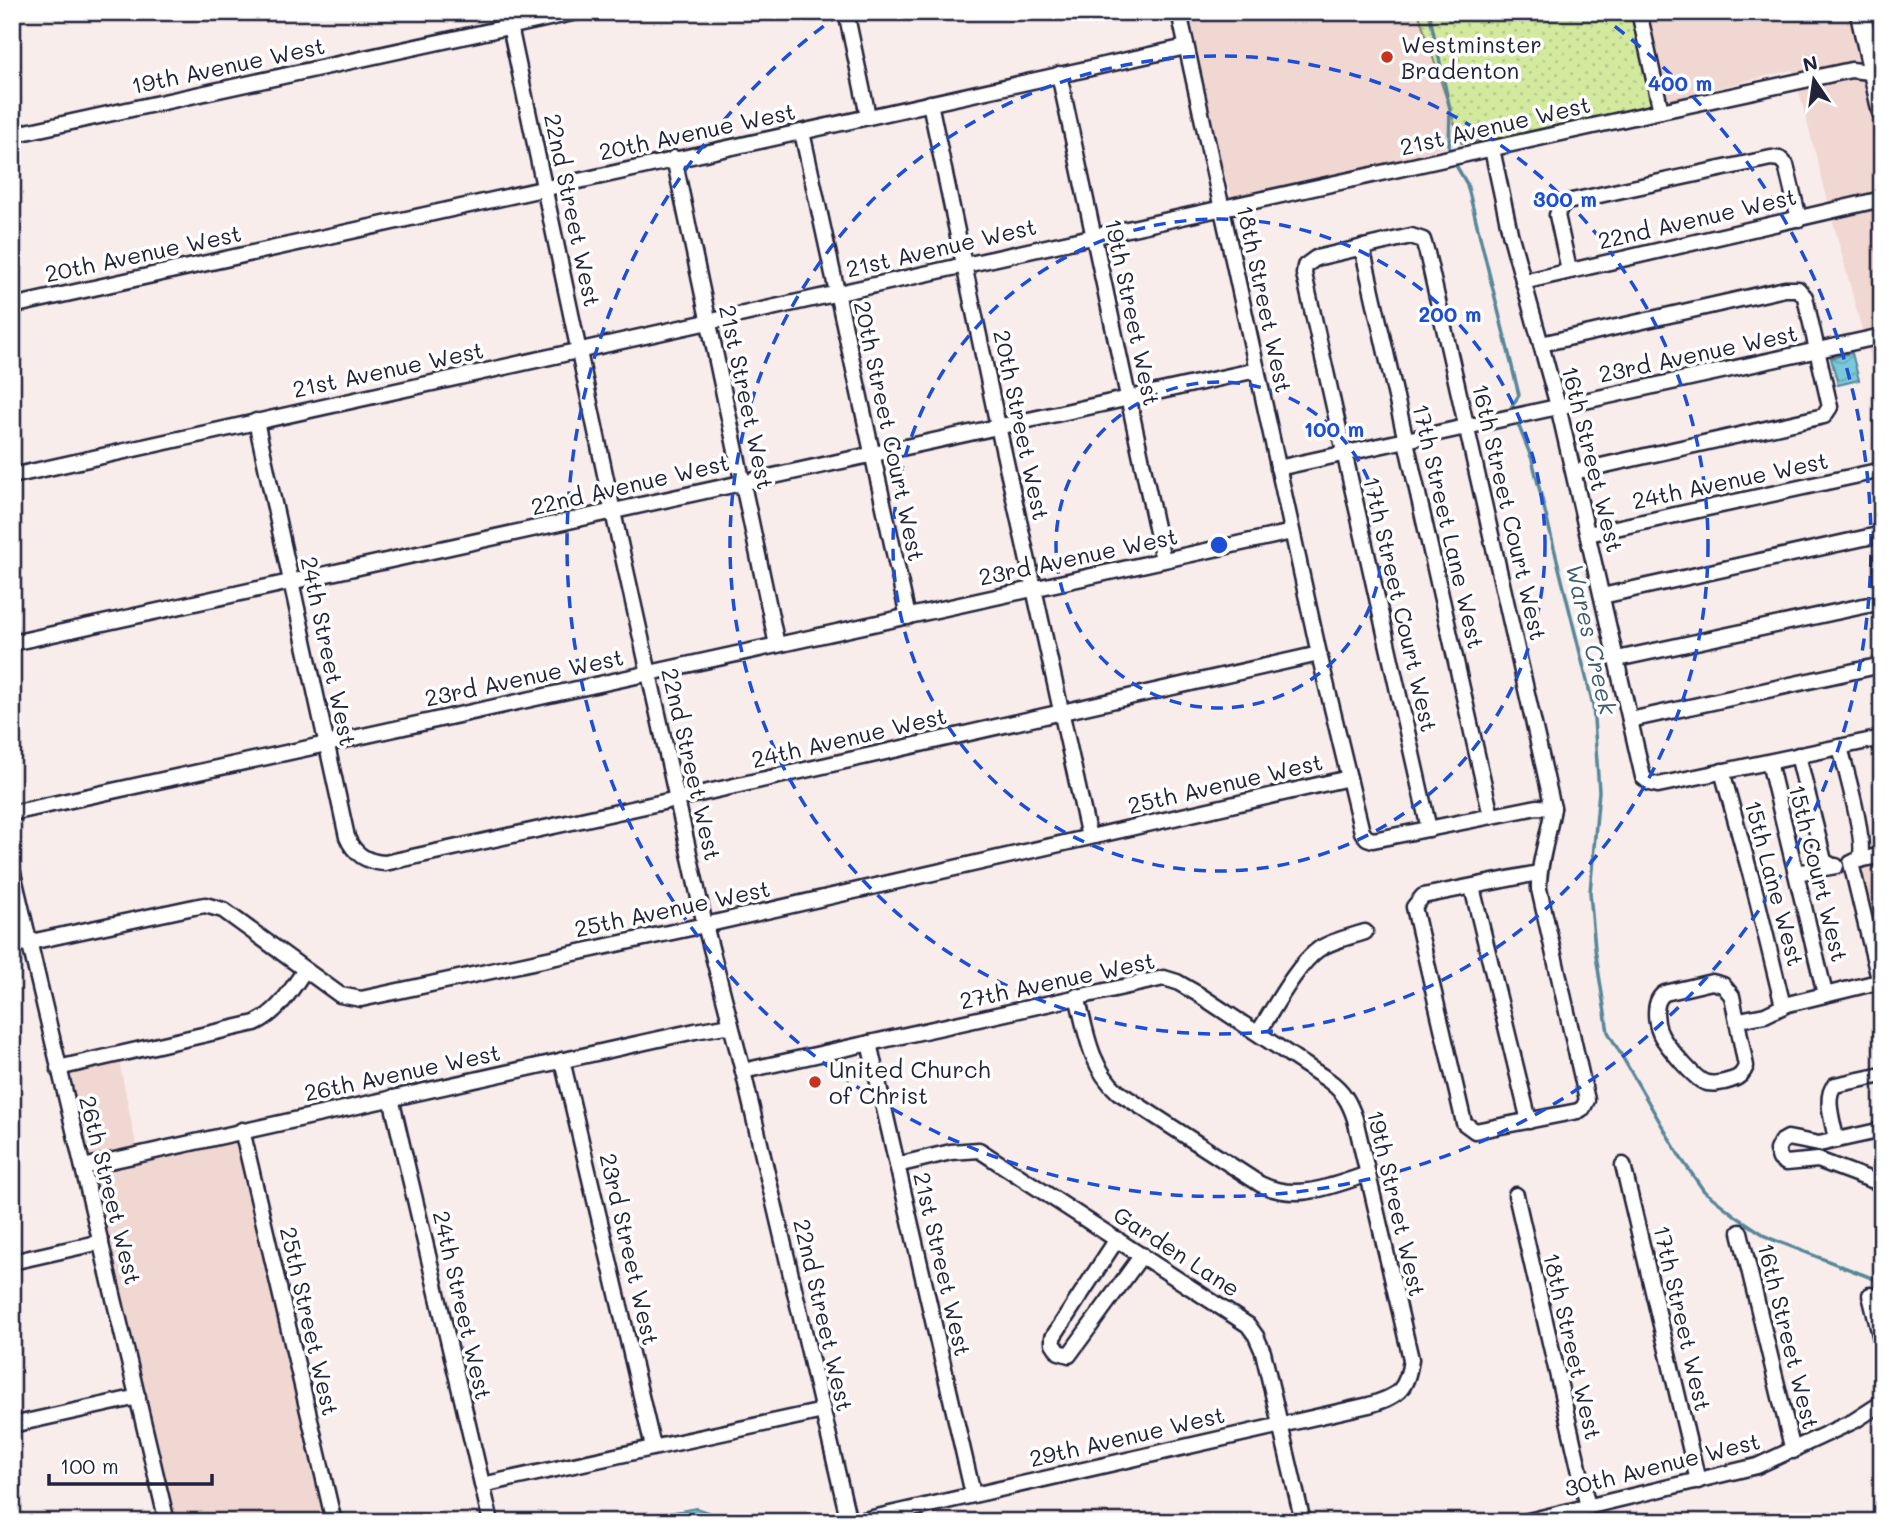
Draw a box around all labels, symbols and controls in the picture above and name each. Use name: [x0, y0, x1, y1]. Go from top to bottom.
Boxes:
place label: Westminster Bradenton: [1401, 29, 1542, 85]
street label: 19th Avenue West: [129, 30, 327, 100]
north arrow: [1778, 46, 1848, 116]
marker: Westminster Bradenton: [1379, 49, 1395, 65]
text: N: [1800, 49, 1820, 77]
text: 400 m: [1648, 69, 1712, 96]
street label: 21st Avenue West: [1397, 89, 1593, 161]
street label: 20th Avenue West: [596, 96, 798, 166]
street label: 22nd Street West: [538, 111, 608, 309]
street label: 22nd Avenue West: [1595, 181, 1799, 255]
text: 300 m: [1533, 185, 1597, 212]
street label: 18th Street West: [1230, 202, 1300, 396]
street label: 21st Avenue West: [843, 211, 1039, 283]
street label: 19th Street West: [1099, 216, 1167, 408]
street label: 20th Avenue West: [42, 218, 244, 288]
street label: 20th Street Court West: [848, 298, 932, 564]
text: 200 m: [1419, 300, 1481, 327]
street label: 21st Street West: [713, 302, 781, 492]
street label: 23rd Avenue West: [1596, 317, 1800, 389]
street label: 20th Street West: [987, 327, 1057, 523]
street label: 21st Avenue West: [290, 334, 486, 404]
street label: 16th Street West: [1555, 363, 1631, 555]
street label: 16th Street Court West: [1466, 381, 1554, 643]
street label: 17th Street Lane West: [1406, 401, 1492, 651]
text: 100 m: [1304, 415, 1364, 442]
street label: 24th Avenue West: [1629, 445, 1831, 515]
street label: 22nd Avenue West: [528, 447, 732, 521]
street label: 17th Street Court West: [1357, 473, 1445, 735]
street label: 23rd Avenue West: [976, 520, 1180, 592]
centre of rings: [1207, 533, 1231, 557]
street label: 24th Street West: [294, 553, 364, 749]
water label: Wares Creek: [1560, 561, 1625, 719]
street label: 23rd Avenue West: [422, 641, 626, 713]
street label: 22nd Street West: [655, 665, 729, 863]
street label: 24th Avenue West: [748, 700, 950, 774]
street label: 25th Avenue West: [1125, 746, 1325, 820]
street label: 15th Court West: [1782, 781, 1856, 965]
street label: 15th Lane West: [1738, 797, 1812, 969]
street label: 25th Avenue West: [571, 873, 773, 943]
street label: 27th Avenue West: [957, 945, 1157, 1015]
street label: 26th Avenue West: [301, 1037, 503, 1107]
place label: United Church of Christ: [829, 1054, 990, 1110]
marker: United Church of Christ: [807, 1074, 823, 1090]
street label: 26th Street West: [73, 1093, 149, 1287]
street label: 19th Street West: [1361, 1107, 1433, 1299]
street label: 23rd Street West: [593, 1150, 667, 1348]
street label: 21st Street West: [907, 1169, 979, 1359]
street label: Garden Lane: [1108, 1199, 1246, 1303]
street label: 24th Street West: [427, 1208, 499, 1402]
street label: 22nd Street West: [787, 1216, 861, 1414]
street label: 17th Street West: [1647, 1222, 1719, 1414]
street label: 25th Street West: [274, 1224, 346, 1418]
street label: 16th Street West: [1751, 1240, 1827, 1432]
street label: 18th Street West: [1537, 1250, 1609, 1442]
street label: 29th Avenue West: [1026, 1399, 1228, 1473]
street label: 30th Avenue West: [1561, 1425, 1763, 1503]
scale bar: [49, 1443, 212, 1487]
text: 100 m: [60, 1452, 119, 1479]

